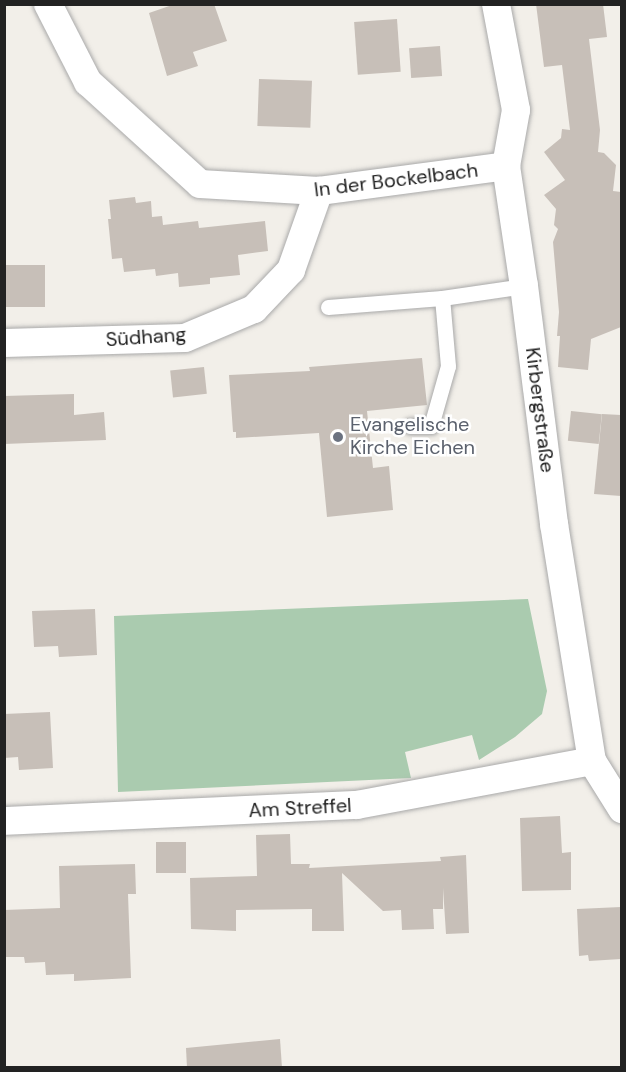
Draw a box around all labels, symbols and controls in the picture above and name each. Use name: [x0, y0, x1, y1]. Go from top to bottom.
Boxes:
street label: In der Bockelbach: [313, 158, 479, 202]
street label: Südhang: [105, 322, 187, 352]
street label: Kirbergstraße: [520, 346, 560, 474]
place label: Evangelische Kirche Eichen: [350, 413, 475, 460]
marker: Evangelische Kirche Eichen: [331, 430, 345, 444]
street label: Am Streffel: [248, 793, 352, 823]

